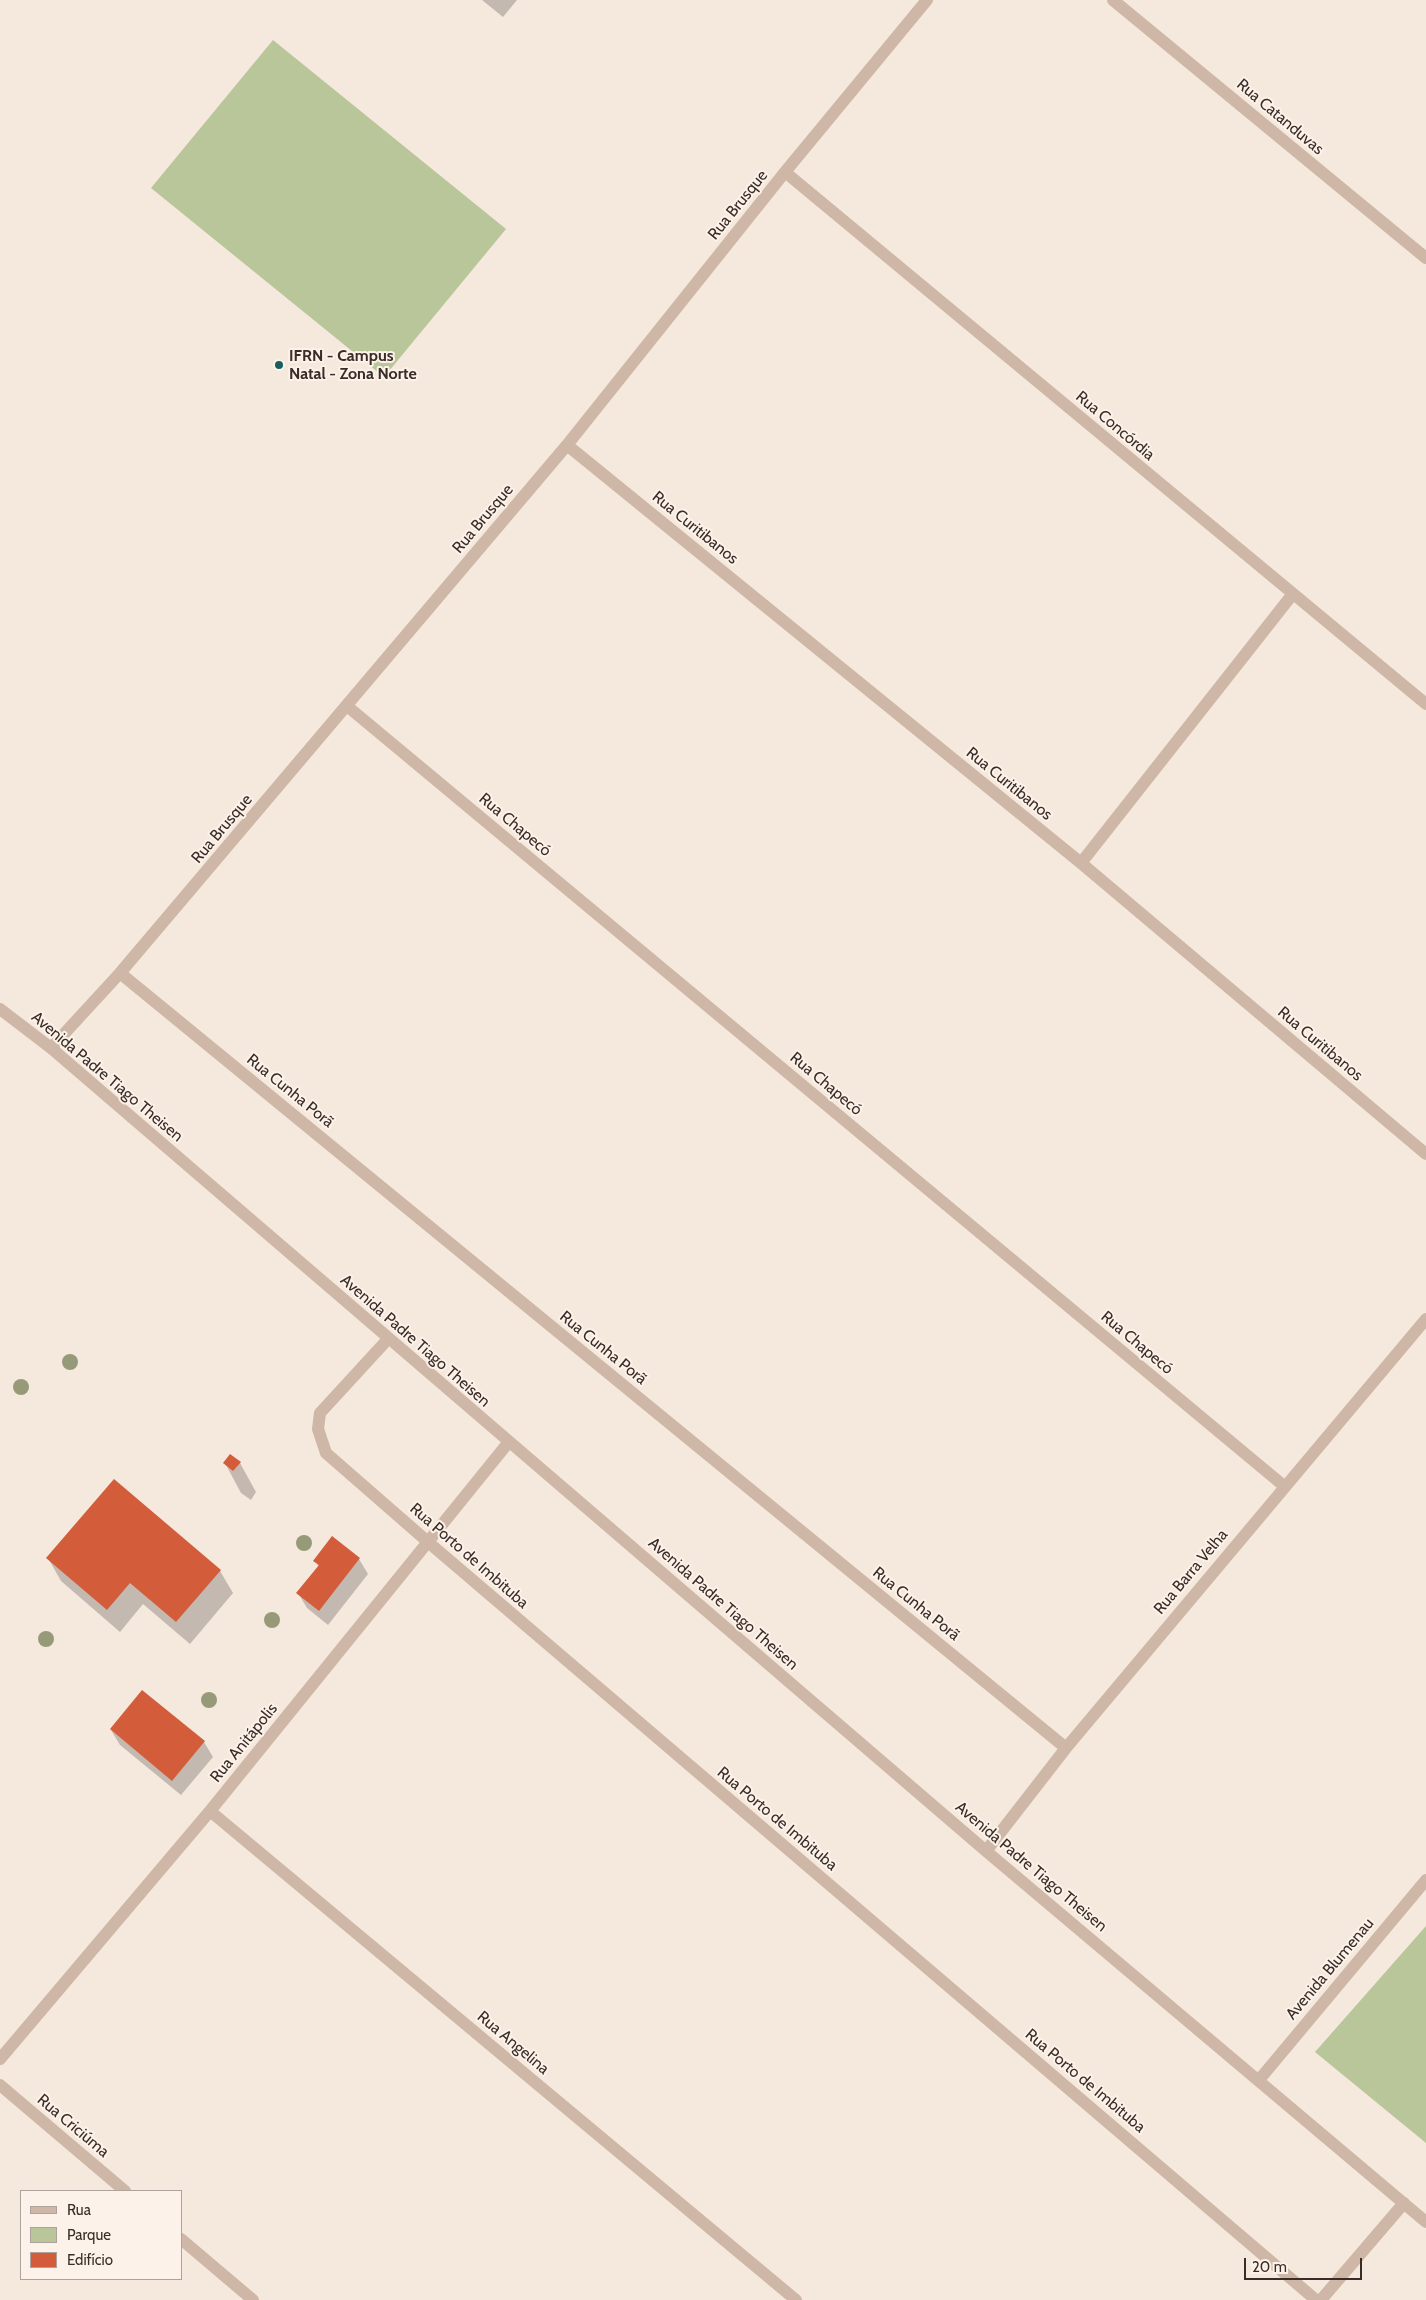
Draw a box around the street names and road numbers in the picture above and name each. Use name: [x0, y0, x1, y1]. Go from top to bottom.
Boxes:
street label: Rua Catanduvas: [1233, 75, 1327, 159]
street label: Rua Brusque: [704, 166, 772, 244]
street label: Rua Concórdia: [1072, 387, 1158, 465]
street label: Rua Brusque: [449, 481, 517, 557]
street label: Rua Curitibanos: [648, 487, 742, 569]
street label: Rua Curitibanos: [962, 743, 1056, 825]
street label: Rua Chapecó: [475, 789, 555, 861]
street label: Rua Brusque: [188, 791, 256, 867]
street label: Rua Curitibanos: [1274, 1003, 1366, 1085]
street label: Avenida Padre Tiago Theisen: [27, 1008, 187, 1146]
street label: Rua Chapecó: [786, 1048, 866, 1120]
street label: Rua Cunha Porã: [243, 1050, 337, 1132]
street label: Avenida Padre Tiago Theisen: [336, 1271, 494, 1411]
street label: Rua Cunha Porã: [556, 1307, 650, 1389]
street label: Rua Chapecó: [1097, 1307, 1177, 1379]
street label: Rua Porto de Imbituba: [406, 1499, 532, 1613]
street label: Rua Barra Velha: [1150, 1526, 1232, 1618]
street label: Avenida Padre Tiago Theisen: [644, 1534, 802, 1674]
street label: Rua Cunha Porã: [869, 1563, 963, 1645]
street label: Rua Anitápolis: [206, 1700, 282, 1786]
street label: Rua Porto de Imbituba: [713, 1763, 841, 1875]
street label: Avenida Padre Tiago Theisen: [951, 1798, 1111, 1936]
street label: Avenida Blumenau: [1282, 1914, 1378, 2024]
street label: Rua Angelina: [473, 2007, 553, 2079]
street label: Rua Porto de Imbituba: [1021, 2025, 1149, 2137]
street label: Rua Criciúma: [33, 2090, 113, 2162]

